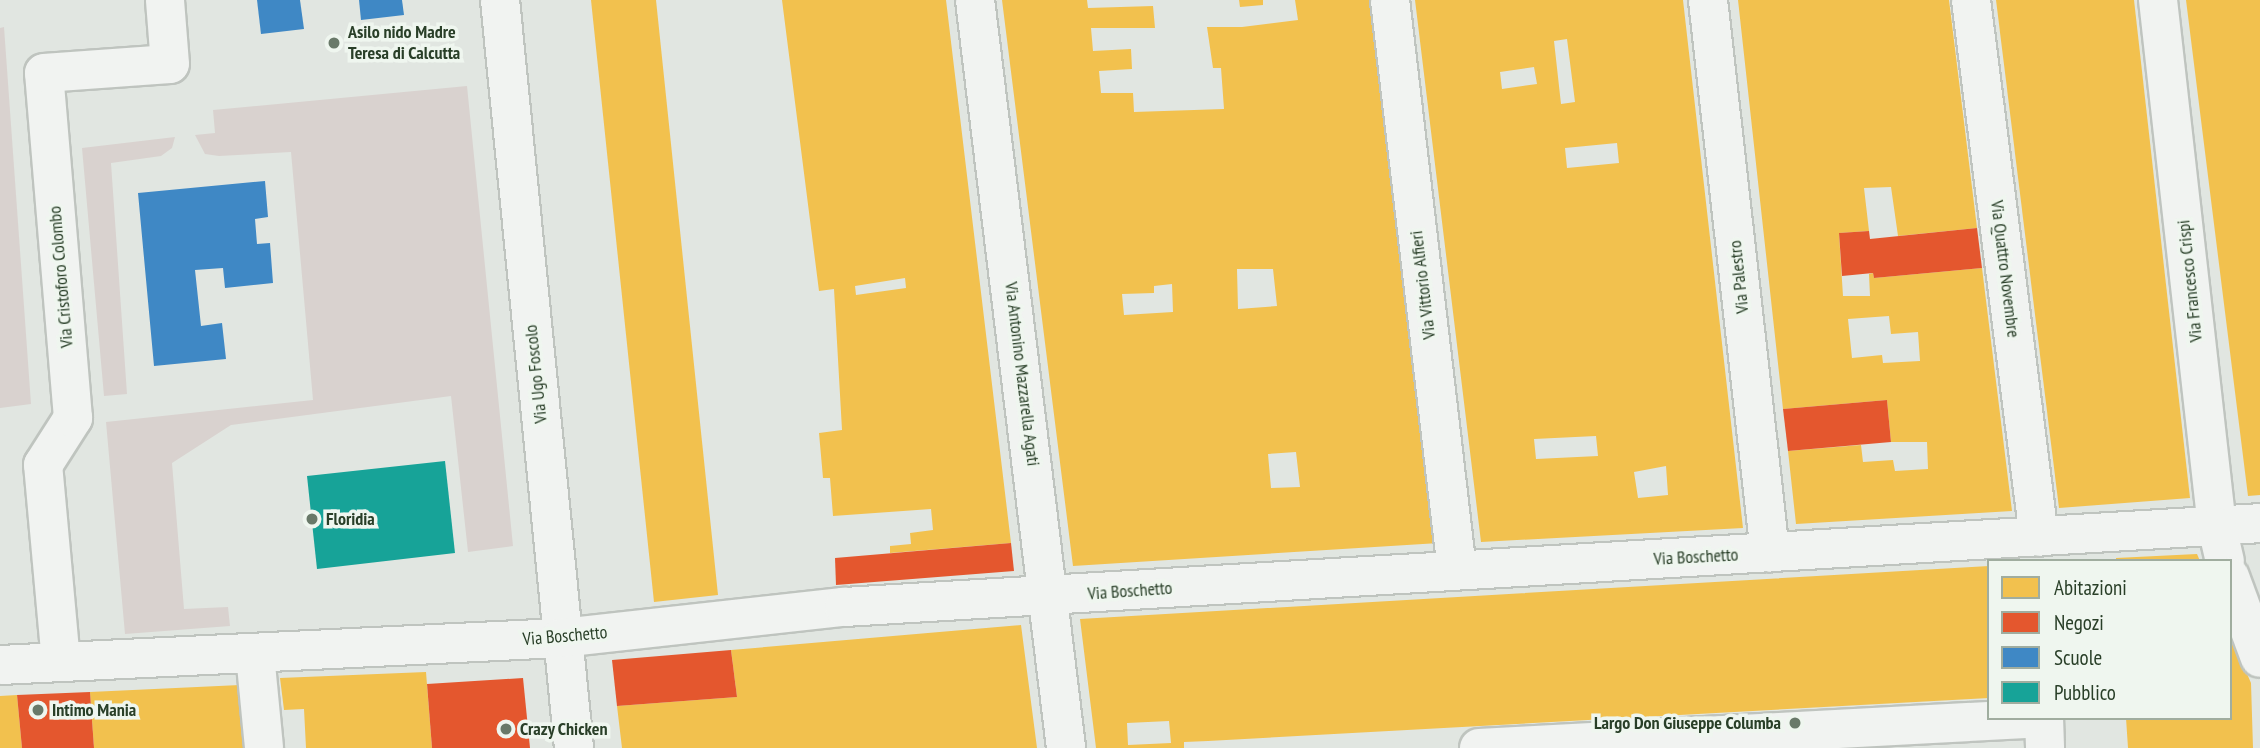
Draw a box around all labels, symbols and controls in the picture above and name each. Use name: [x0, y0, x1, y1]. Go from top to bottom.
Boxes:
place label: Asilo nido Madre Teresa di Calcutta: [348, 22, 461, 64]
marker: Asilo nido Madre Teresa di Calcutta: [326, 35, 342, 51]
street label: Via Quattro Novembre: [1986, 199, 2024, 339]
street label: Via Cristoforo Colombo: [44, 205, 78, 349]
street label: Via Francesco Crispi: [2173, 219, 2207, 343]
street label: Via Vittorio Alfieri: [1406, 229, 1440, 341]
street label: Via Palestro: [1724, 239, 1754, 315]
street label: Via Antonino Mazzarella Agati: [1000, 280, 1044, 468]
street label: Via Ugo Foscolo: [520, 324, 552, 424]
place label: Floridia: [326, 508, 375, 530]
marker: Floridia: [304, 511, 320, 527]
street label: Via Boschetto: [1653, 544, 1739, 570]
legend: [1987, 559, 2232, 720]
text: Abitazioni: [2054, 574, 2127, 601]
street label: Via Boschetto: [1087, 577, 1173, 605]
text: Negozi: [2054, 609, 2104, 636]
street label: Via Boschetto: [522, 622, 608, 650]
text: Scuole: [2054, 644, 2102, 671]
text: Pubblico: [2054, 679, 2116, 706]
place label: Intimo Mania: [52, 699, 136, 721]
marker: Intimo Mania: [30, 702, 46, 718]
place label: Largo Don Giuseppe Columba: [1594, 712, 1781, 734]
marker: Largo Don Giuseppe Columba: [1787, 715, 1803, 731]
place label: Crazy Chicken: [520, 718, 608, 740]
marker: Crazy Chicken: [498, 721, 514, 737]

